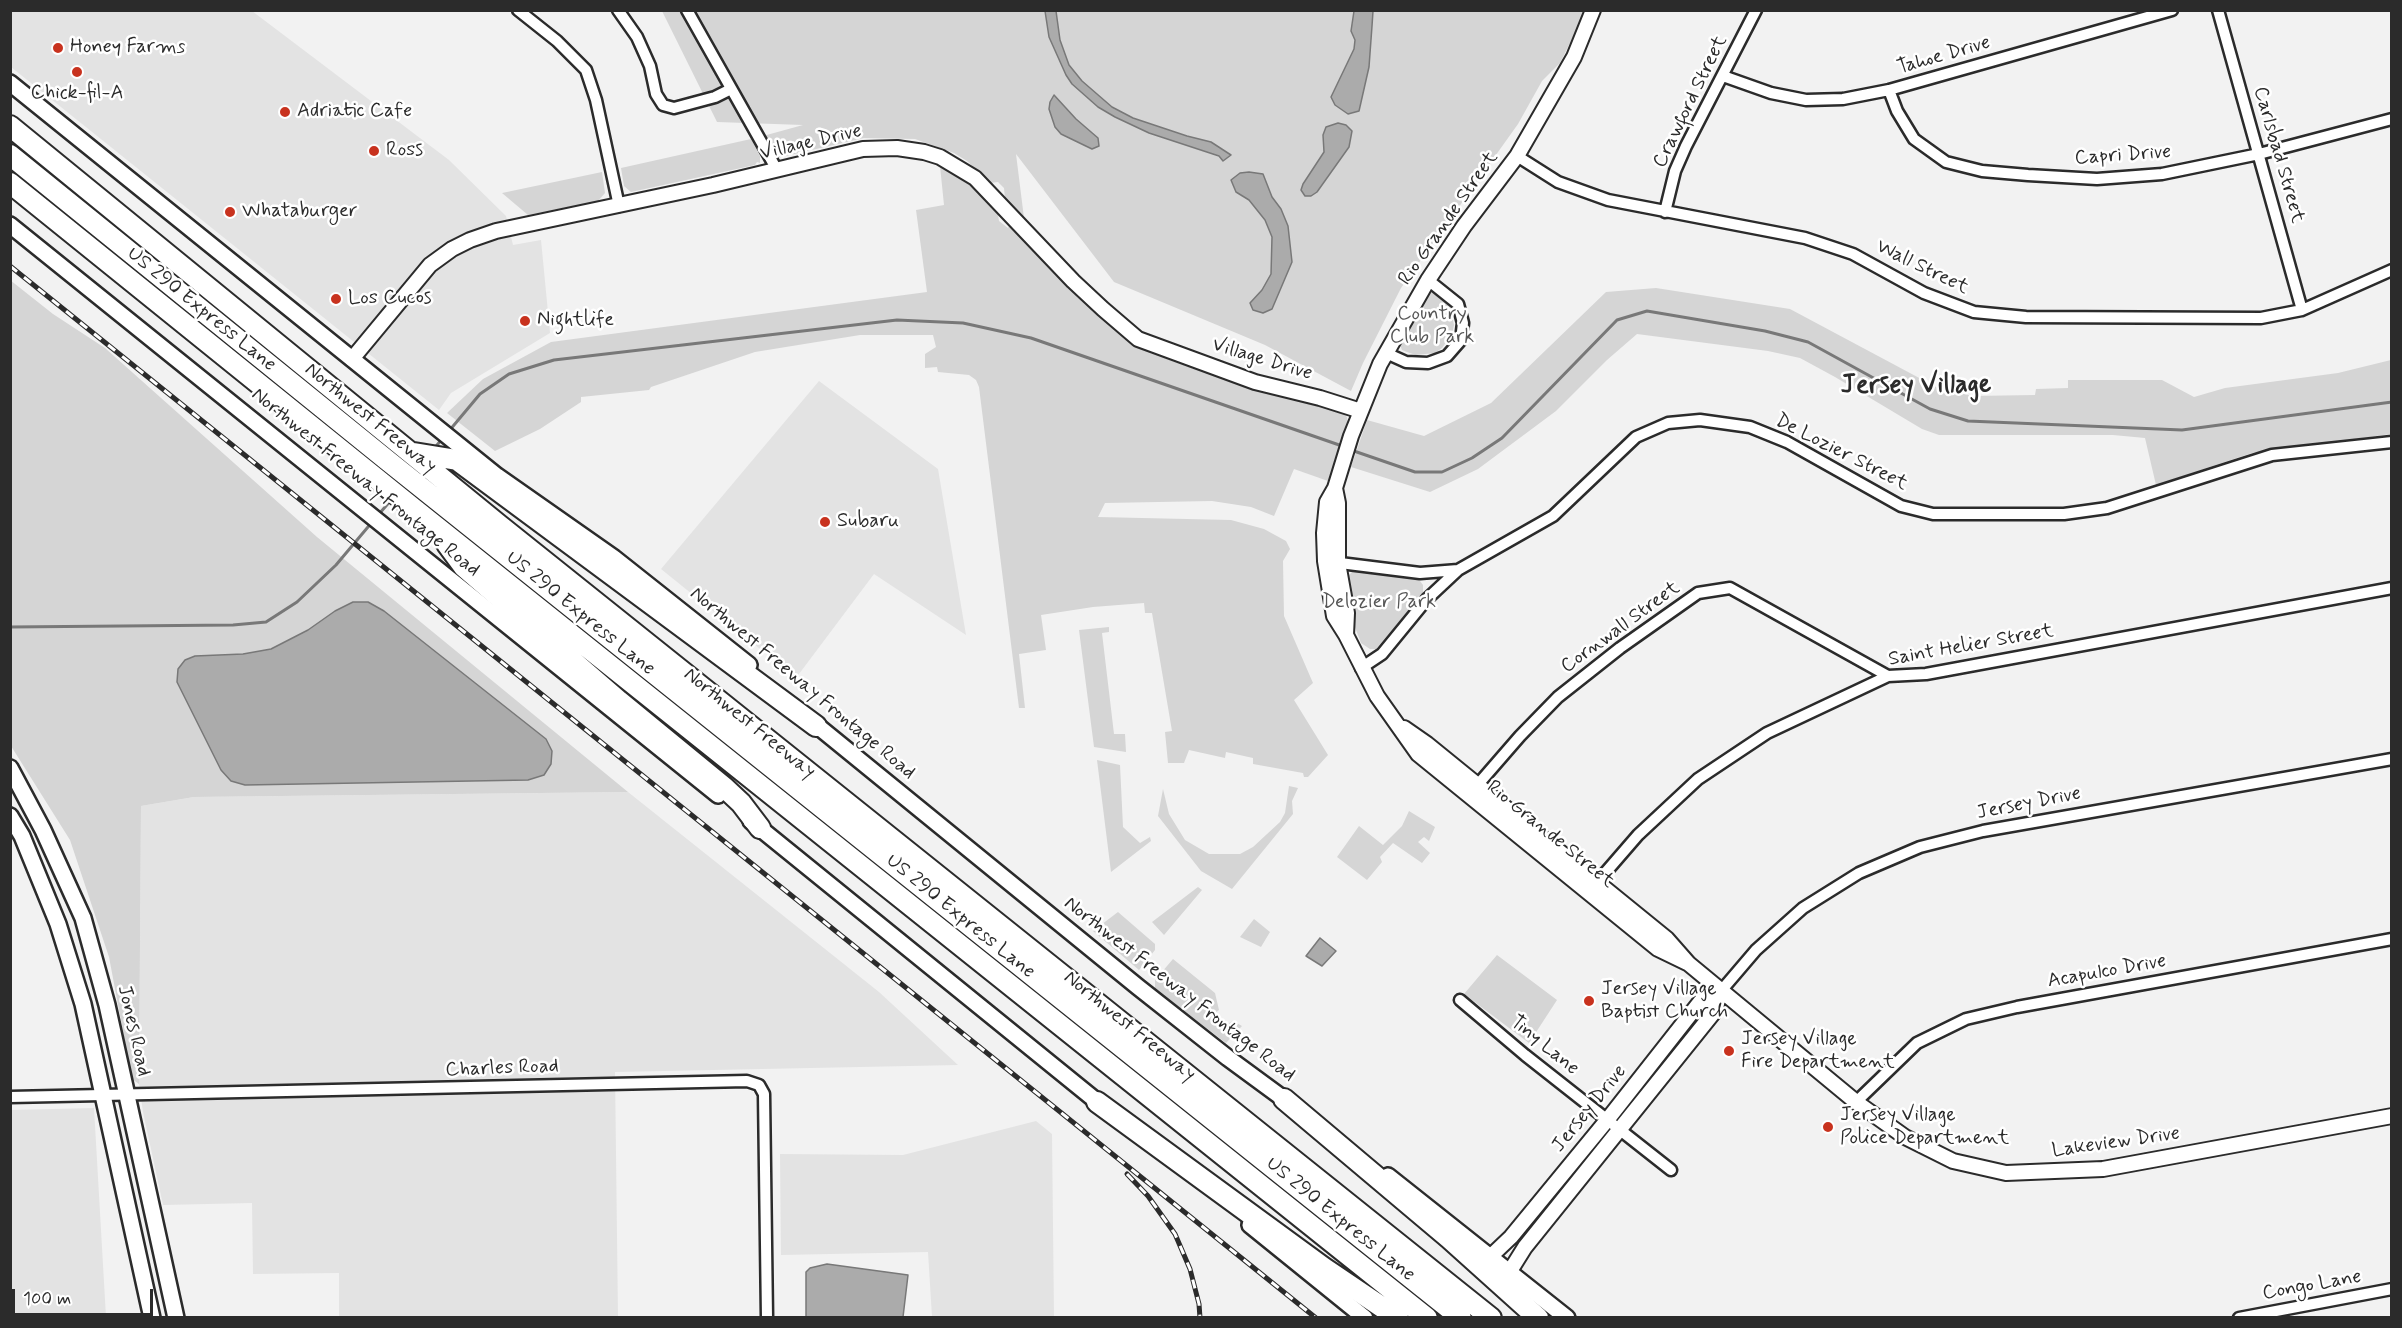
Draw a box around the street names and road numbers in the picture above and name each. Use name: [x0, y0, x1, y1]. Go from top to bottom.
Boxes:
street label: Tahoe Drive: [1895, 31, 1993, 81]
street label: Crawford Street: [1649, 32, 1733, 172]
street label: Carlsbad Street: [2247, 84, 2309, 226]
street label: Village Drive: [758, 120, 864, 166]
street label: Capri Drive: [2074, 141, 2172, 171]
street label: Rio Grande Street: [1394, 147, 1504, 291]
street label: Wall Street: [1872, 235, 1972, 301]
street label: US 290 Express Lane: [122, 242, 280, 378]
street label: Village Drive: [1209, 333, 1315, 387]
street label: Northwest Freeway: [299, 358, 441, 480]
street label: Northwest Freeway Frontage Road: [246, 383, 484, 583]
street label: De Lozier Street: [1771, 409, 1911, 497]
street label: US 290 Express Lane: [501, 546, 659, 682]
street label: Cornwall Street: [1557, 577, 1685, 679]
street label: Northwest Freeway Frontage Road: [684, 582, 920, 786]
street label: Saint Helier Street: [1887, 620, 2055, 672]
street label: Northwest Freeway: [678, 663, 820, 785]
street label: Rio Grande Street: [1481, 776, 1619, 894]
street label: Jersey Drive: [1975, 782, 2083, 826]
street label: US 290 Express Lane: [881, 849, 1039, 985]
street label: Northwest Freeway Frontage Road: [1058, 892, 1300, 1088]
street label: Acapulco Drive: [2046, 950, 2168, 994]
street label: Northwest Freeway: [1058, 966, 1200, 1088]
street label: Jones Road: [111, 983, 155, 1079]
street label: Tiny Lane: [1505, 1011, 1583, 1081]
street label: Charles Road: [445, 1055, 559, 1083]
street label: Jersey Drive: [1547, 1060, 1633, 1158]
street label: Lakeview Drive: [2050, 1122, 2182, 1164]
street label: US 290 Express Lane: [1261, 1152, 1419, 1288]
street label: Congo Lane: [2261, 1265, 2363, 1307]

